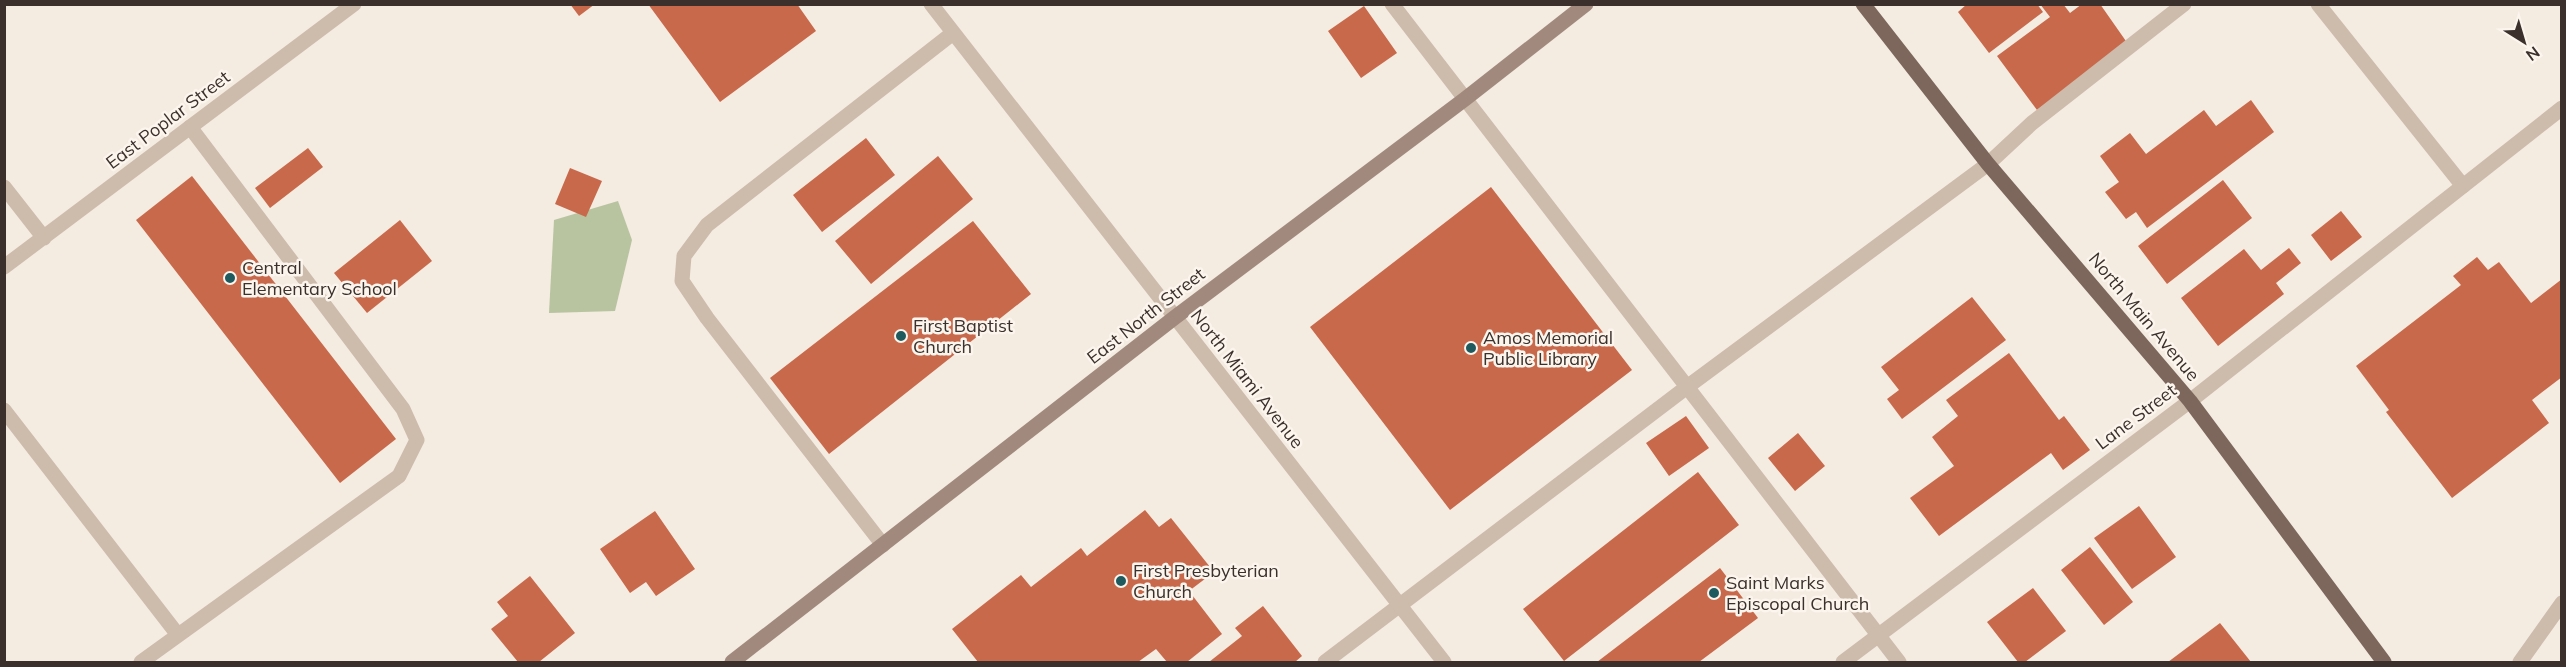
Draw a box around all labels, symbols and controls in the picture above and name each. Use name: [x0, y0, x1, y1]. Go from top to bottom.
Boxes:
north arrow: [2494, 12, 2554, 72]
text: N: [2522, 42, 2544, 66]
street label: East Poplar Street: [101, 65, 234, 174]
street label: North Main Avenue: [2084, 248, 2205, 386]
place label: Central Elementary School: [242, 256, 397, 300]
street label: East North Street: [1082, 262, 1209, 369]
marker: Central Elementary School: [223, 271, 237, 285]
street label: North Miami Avenue: [1186, 305, 1309, 453]
place label: First Baptist Church: [913, 314, 1013, 358]
place label: Amos Memorial Public Library: [1483, 326, 1613, 370]
marker: First Baptist Church: [894, 329, 908, 343]
marker: Amos Memorial Public Library: [1464, 341, 1478, 355]
street label: Lane Street: [2091, 379, 2181, 455]
place label: First Presbyterian Church: [1133, 559, 1279, 603]
place label: Saint Marks Episcopal Church: [1726, 571, 1869, 615]
marker: First Presbyterian Church: [1114, 574, 1128, 588]
marker: Saint Marks Episcopal Church: [1707, 586, 1721, 600]

